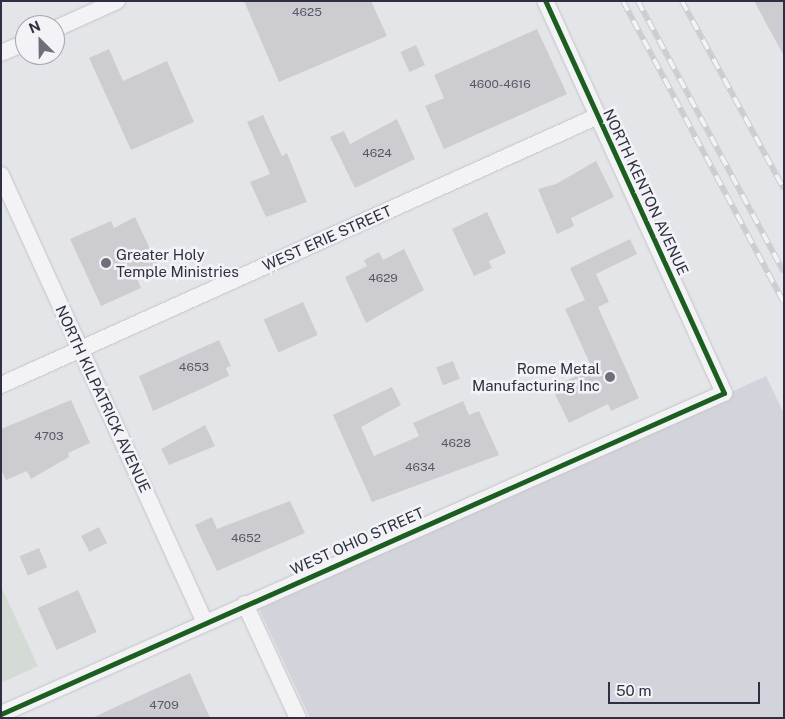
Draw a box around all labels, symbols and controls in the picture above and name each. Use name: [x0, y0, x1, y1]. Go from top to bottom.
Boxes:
house number: 4625: [292, 6, 322, 20]
north arrow: [15, 15, 65, 65]
text: N: [26, 18, 43, 37]
house number: 4600-4616: [469, 78, 531, 92]
street label: NORTH KENTON AVENUE: [599, 106, 693, 278]
house number: 4624: [362, 147, 392, 161]
street label: WEST ERIE STREET: [260, 201, 394, 275]
place label: Greater Holy Temple Ministries: [116, 245, 239, 280]
marker: Greater Holy Temple Ministries: [100, 257, 112, 269]
house number: 4629: [368, 272, 398, 286]
street label: NORTH KILPATRICK AVENUE: [52, 303, 154, 495]
place label: Rome Metal Manufacturing Inc: [472, 359, 600, 394]
house number: 4653: [179, 361, 209, 375]
marker: Rome Metal Manufacturing Inc: [604, 371, 616, 383]
house number: 4703: [34, 430, 64, 444]
house number: 4628: [441, 437, 471, 451]
house number: 4634: [405, 461, 435, 475]
street label: WEST OHIO STREET: [287, 503, 427, 579]
house number: 4652: [231, 532, 261, 546]
scale bar: [610, 672, 762, 704]
text: 50 m: [616, 682, 651, 699]
house number: 4709: [149, 699, 179, 713]

